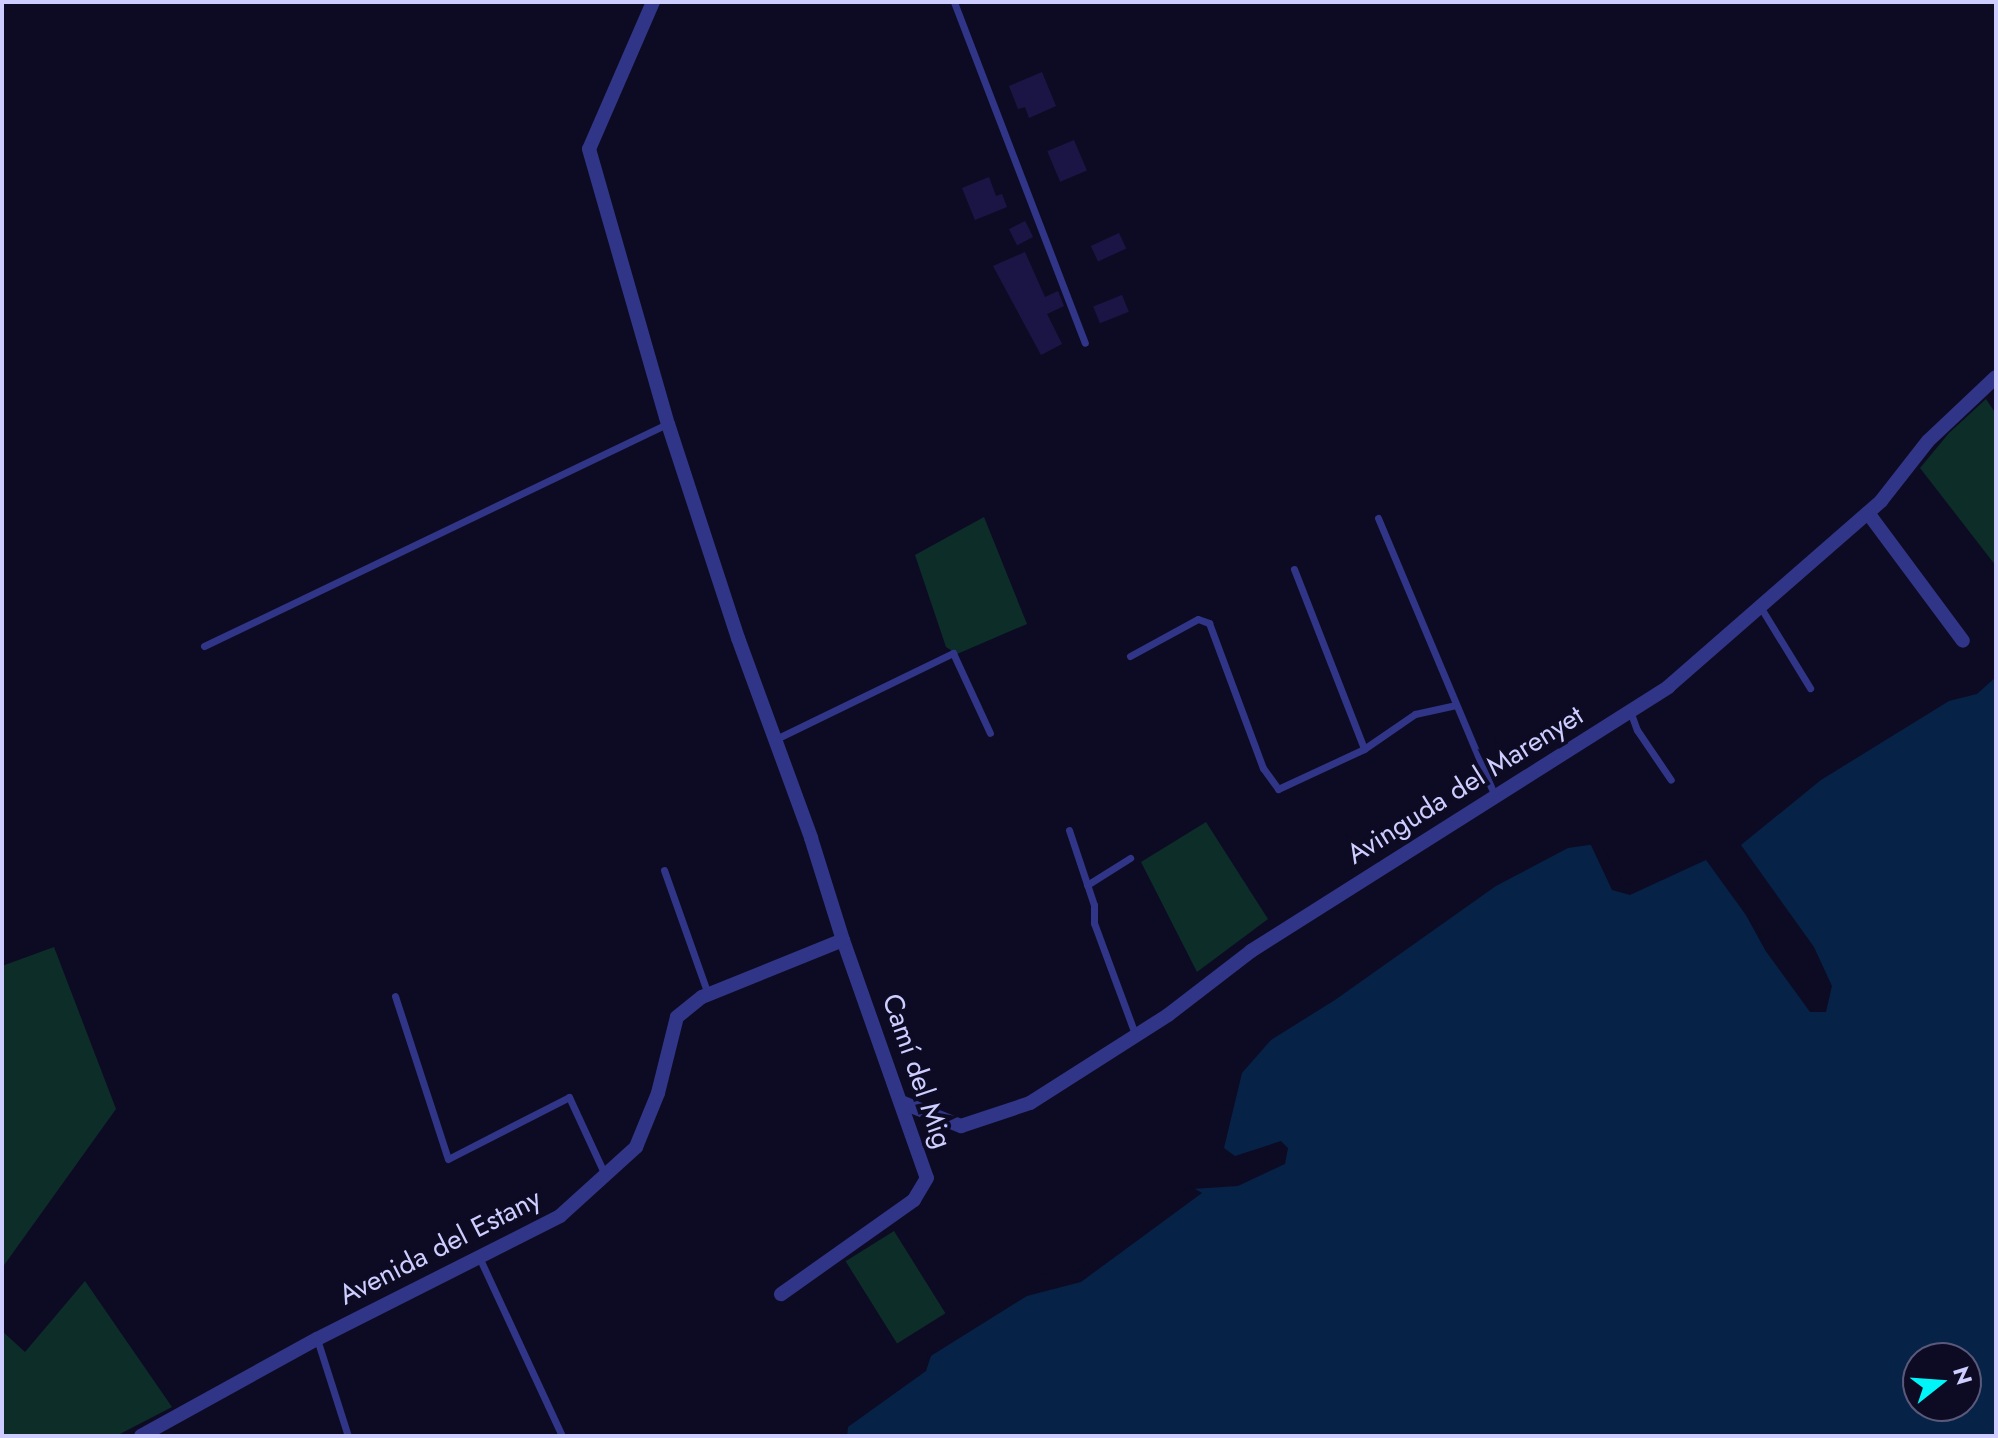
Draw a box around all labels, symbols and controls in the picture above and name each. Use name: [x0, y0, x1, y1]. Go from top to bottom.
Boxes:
street label: Avinguda del Marenyet: [1341, 699, 1589, 871]
street label: Camí del Mig: [875, 989, 959, 1153]
street label: Avenida del Estany: [333, 1182, 547, 1312]
north arrow: [1902, 1342, 1982, 1422]
text: N: [1945, 1363, 1981, 1389]

